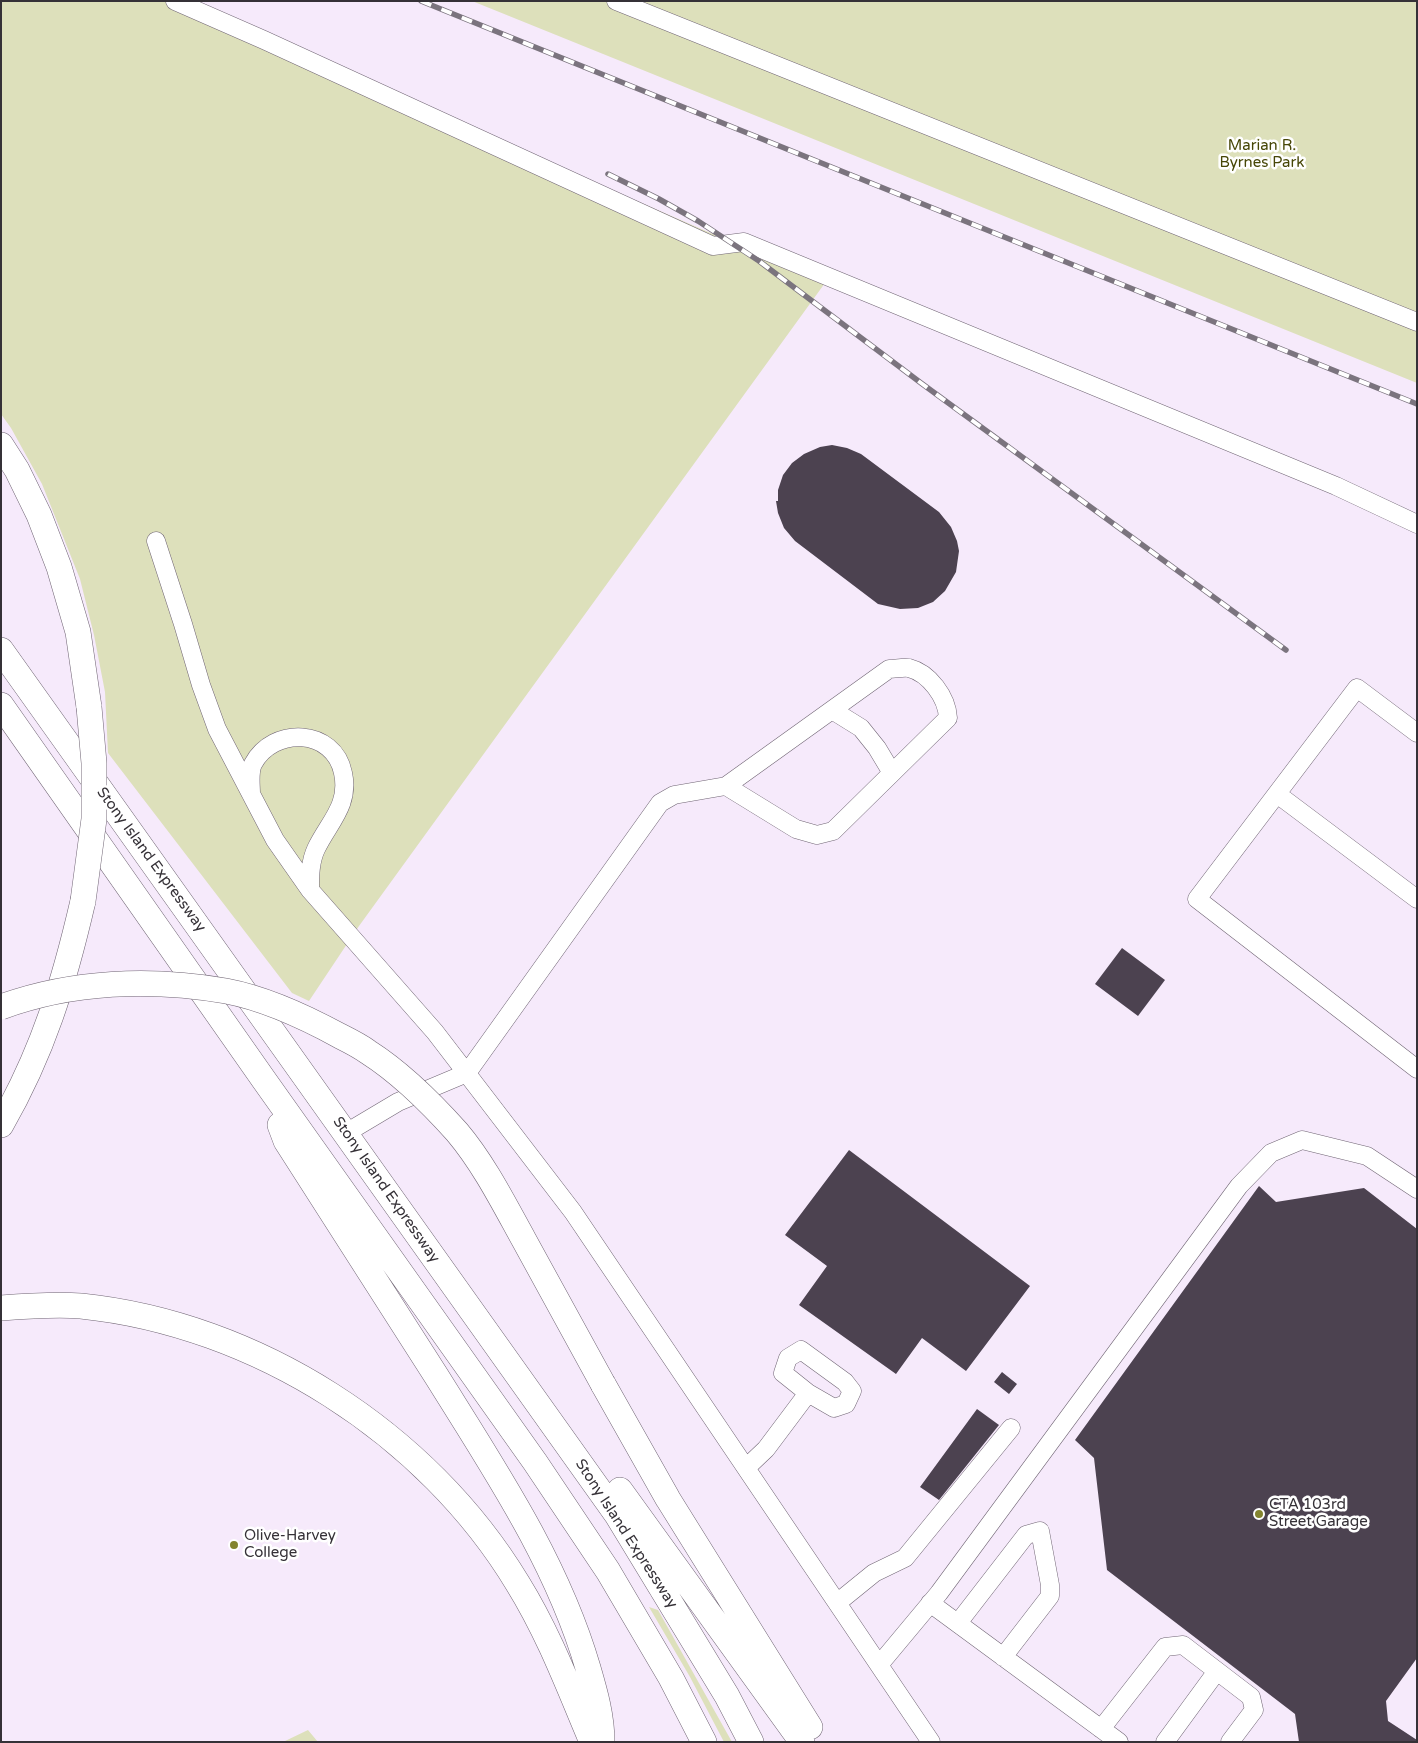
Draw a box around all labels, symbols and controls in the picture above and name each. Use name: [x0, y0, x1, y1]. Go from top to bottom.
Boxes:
park label: Marian R. Byrnes Park: [1220, 137, 1304, 172]
street label: Stony Island Expressway: [93, 784, 209, 936]
street label: Stony Island Expressway: [329, 1113, 443, 1267]
street label: Stony Island Expressway: [571, 1456, 681, 1612]
place label: CTA 103rd Street Garage: [1269, 1496, 1368, 1531]
marker: CTA 103rd Street Garage: [1253, 1508, 1265, 1520]
place label: Olive-Harvey College: [244, 1527, 336, 1562]
marker: Olive-Harvey College: [228, 1539, 240, 1551]

